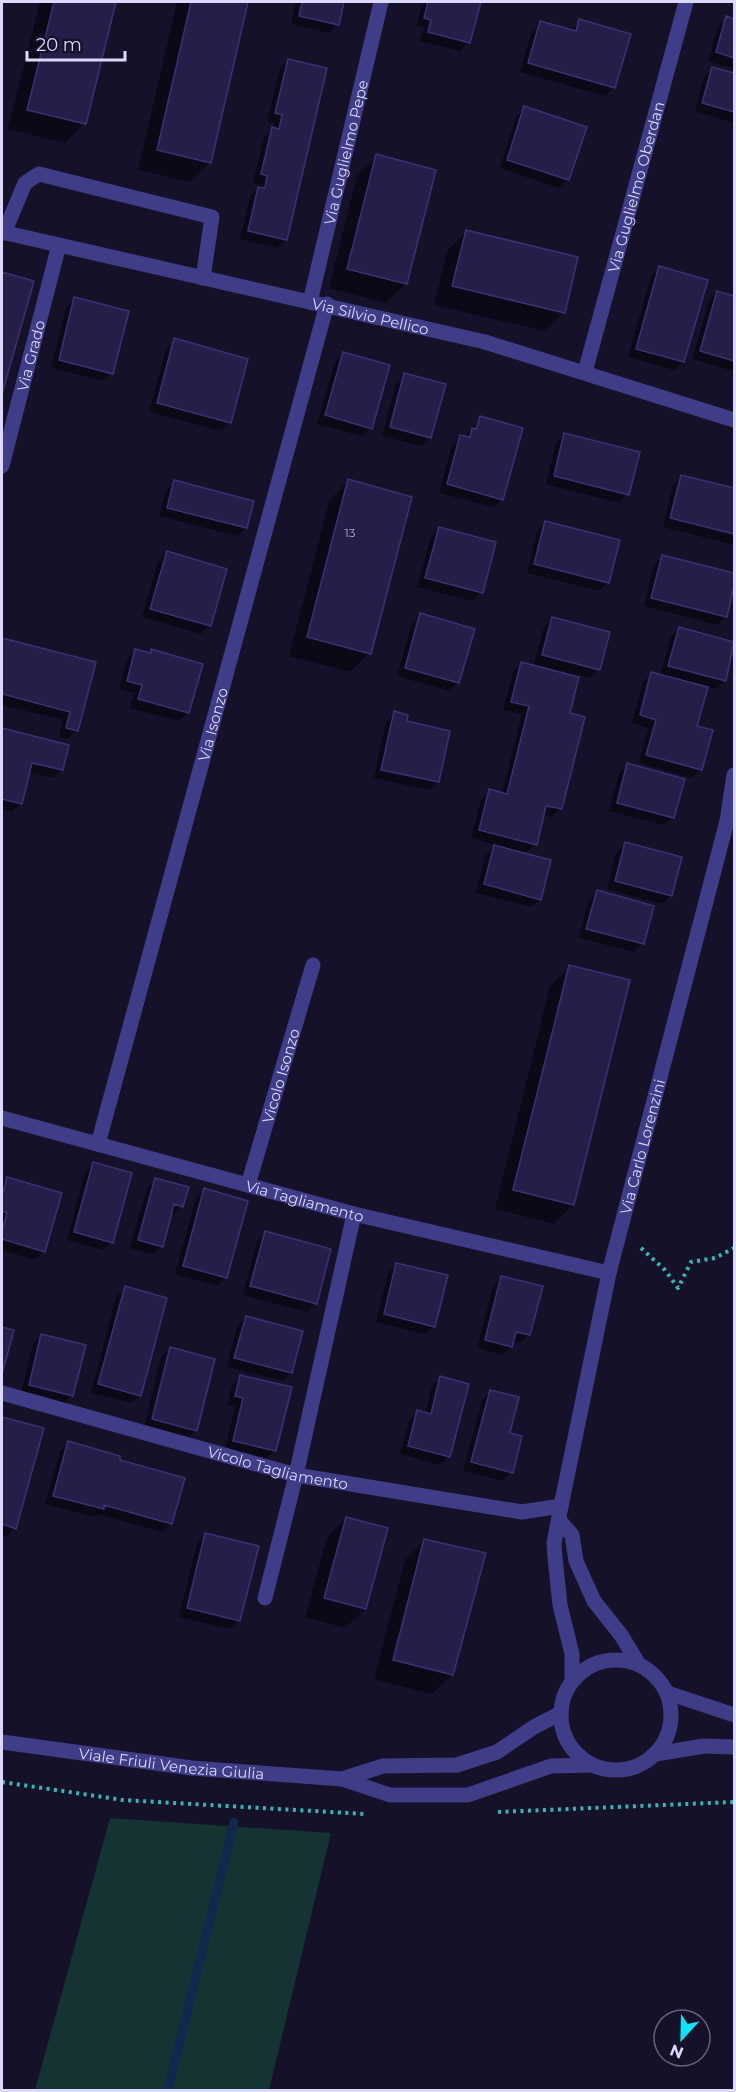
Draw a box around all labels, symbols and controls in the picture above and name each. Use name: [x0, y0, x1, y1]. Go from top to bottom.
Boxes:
scale bar: [27, 24, 124, 62]
text: 20 m: [36, 34, 82, 56]
street label: Via Guglielmo Pepe: [319, 78, 372, 227]
street label: Via Guglielmo Oberdan: [603, 99, 668, 274]
street label: Via Silvio Pellico: [310, 293, 431, 338]
street label: Via Grado: [12, 318, 49, 393]
house number: 13: [344, 525, 356, 540]
street label: Via Isonzo: [193, 685, 231, 763]
street label: Vicolo Isonzo: [257, 1026, 303, 1125]
street label: Via Carlo Lorenzini: [615, 1077, 669, 1216]
street label: Via Tagliamento: [244, 1175, 366, 1226]
street label: Vicolo Tagliamento: [206, 1441, 350, 1493]
street label: Viale Friuli Venezia Giulia: [78, 1743, 265, 1783]
north arrow: [652, 2008, 712, 2068]
text: N: [667, 2040, 686, 2063]

